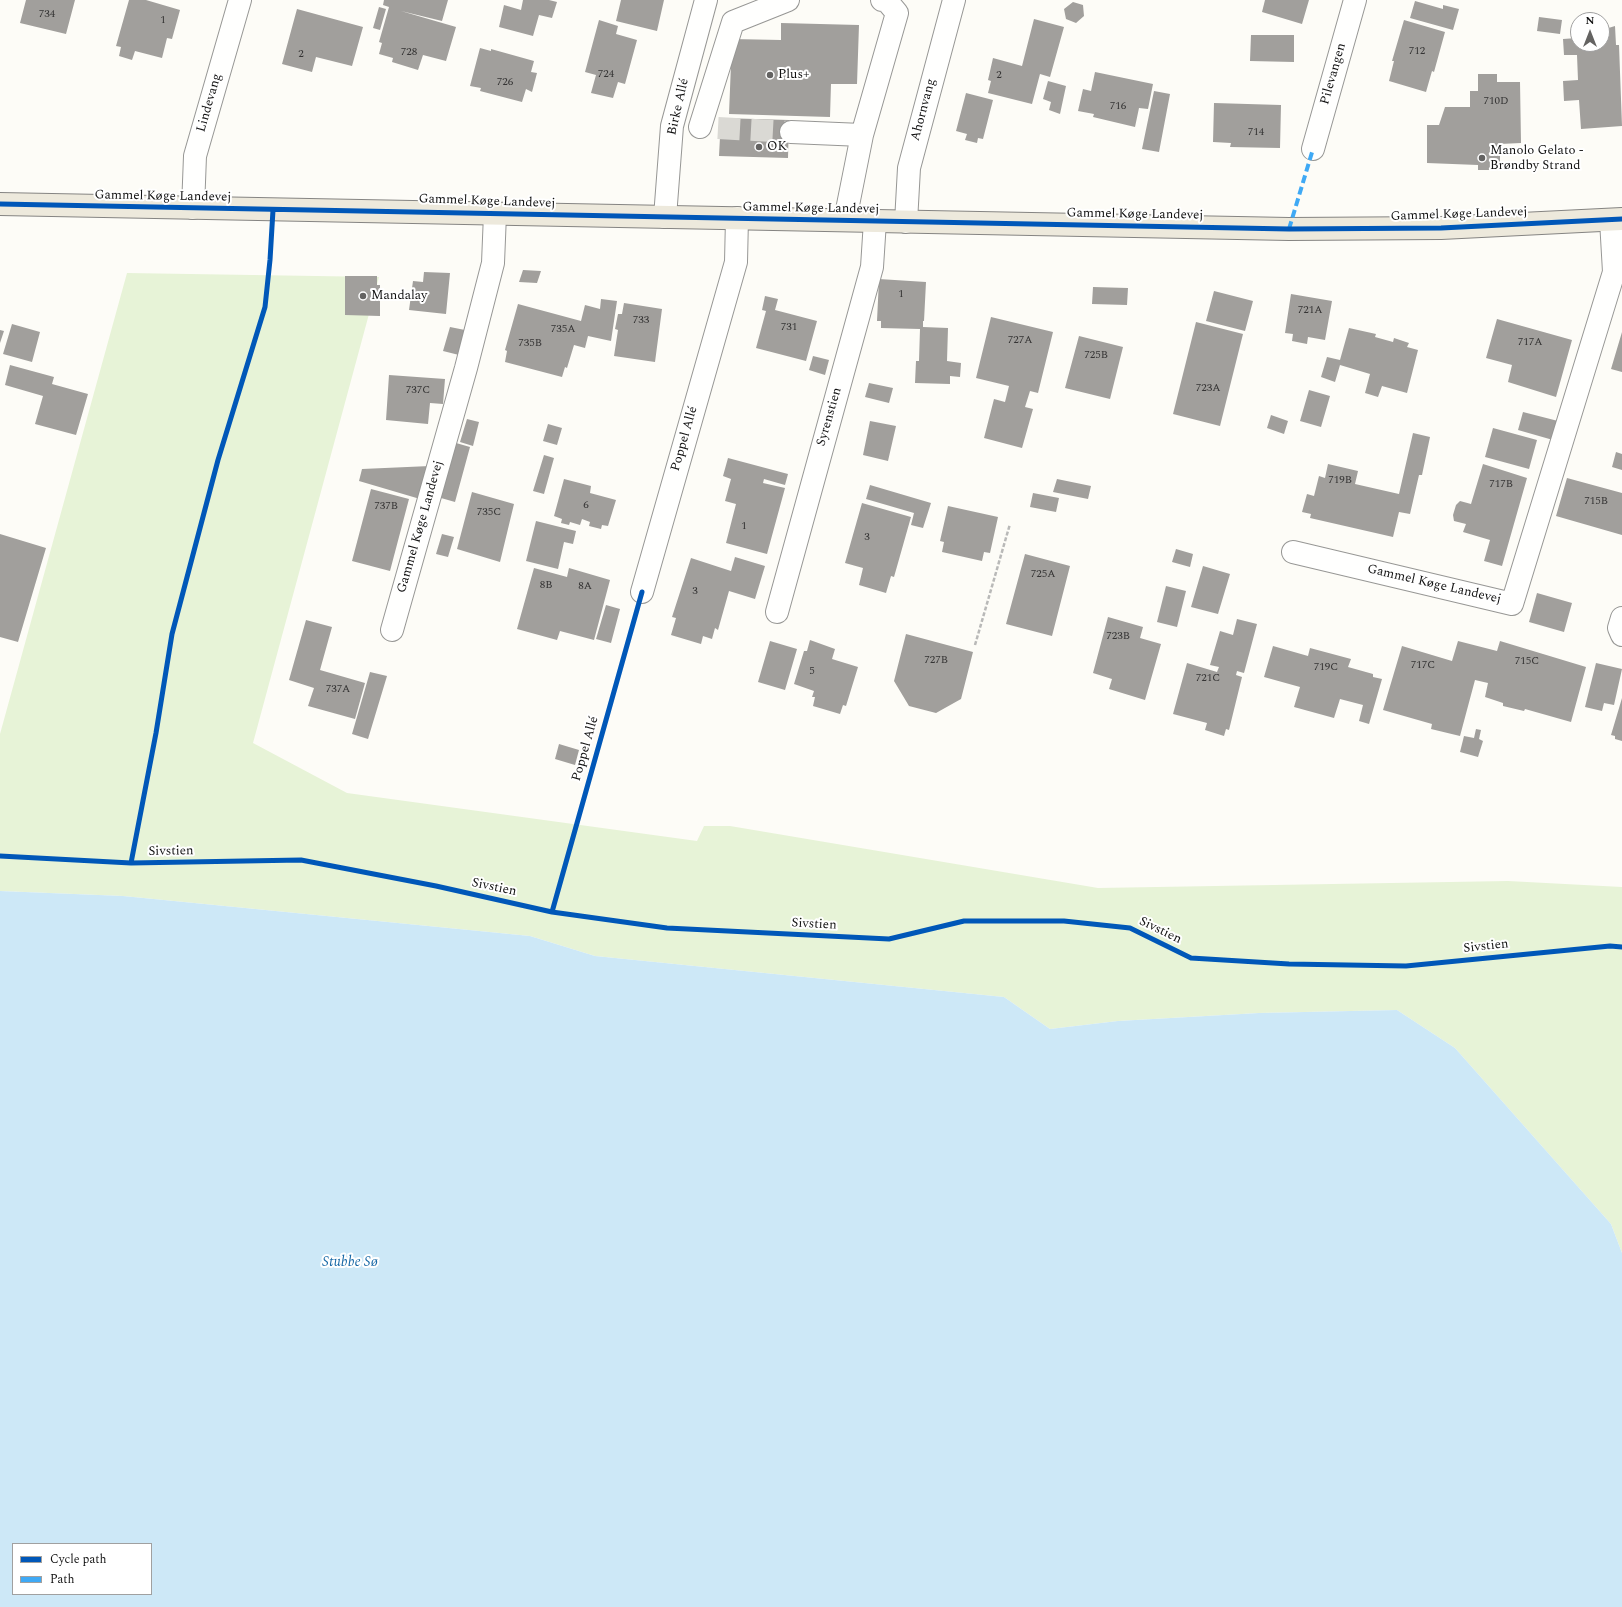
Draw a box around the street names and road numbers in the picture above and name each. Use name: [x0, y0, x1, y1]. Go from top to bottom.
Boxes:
street label: Pilevangen: [1318, 41, 1350, 107]
street label: Lindevang: [194, 72, 226, 134]
street label: Birke Allé: [665, 77, 693, 137]
street label: Ahornvang: [908, 77, 940, 143]
street label: Gammel Køge Landevej: [94, 188, 232, 206]
street label: Gammel Køge Landevej: [418, 192, 556, 212]
street label: Gammel Køge Landevej: [742, 200, 880, 218]
street label: Gammel Køge Landevej: [1390, 205, 1528, 225]
street label: Gammel Køge Landevej: [1066, 206, 1204, 224]
street label: Syrenstien: [814, 386, 846, 448]
street label: Poppel Allé: [668, 405, 702, 473]
street label: Gammel Køge Landevej: [395, 459, 447, 595]
street label: Gammel Køge Landevej: [1366, 562, 1502, 608]
street label: Poppel Allé: [569, 715, 603, 783]
street label: Sivstien: [148, 844, 194, 860]
street label: Sivstien: [470, 876, 518, 900]
street label: Sivstien: [1136, 914, 1184, 948]
street label: Sivstien: [791, 916, 837, 934]
street label: Sivstien: [1463, 937, 1509, 957]

